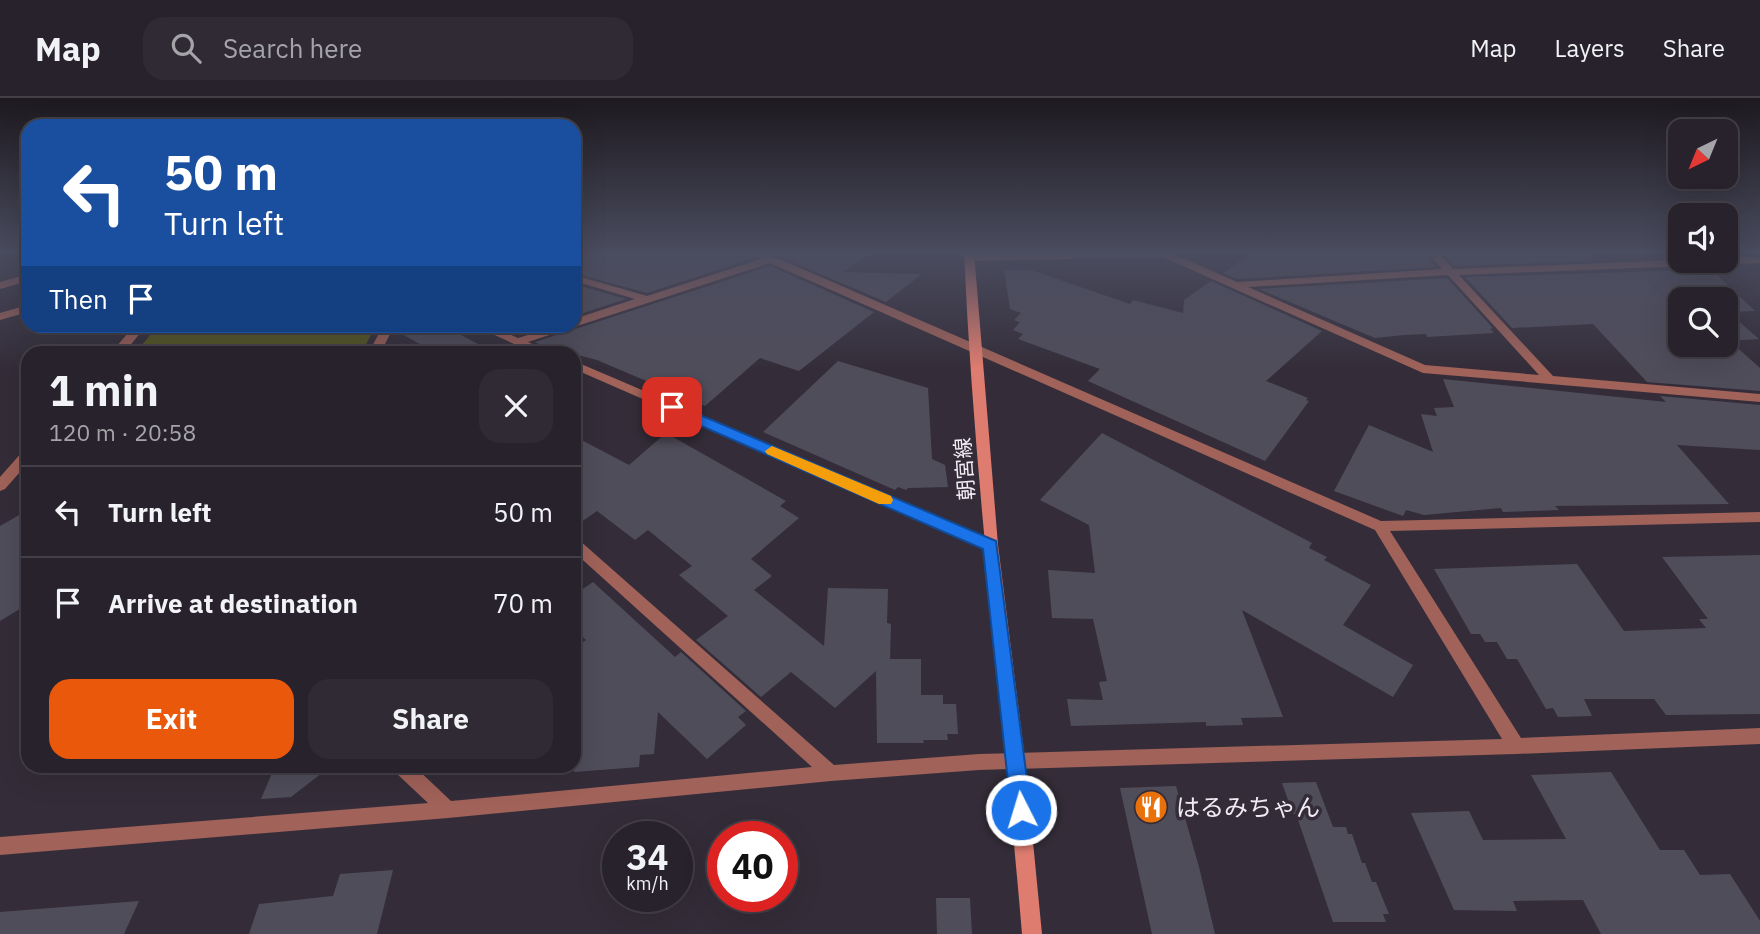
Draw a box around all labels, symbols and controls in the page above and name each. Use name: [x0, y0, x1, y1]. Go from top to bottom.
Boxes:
search box: [143, 17, 633, 80]
text: Map: [35, 27, 101, 70]
icon: search: [167, 29, 205, 67]
text: Search here: [223, 31, 362, 65]
text: Map: [1470, 32, 1517, 64]
text: Layers: [1555, 32, 1625, 64]
text: Share: [1663, 32, 1725, 64]
north arrow: [1668, 119, 1738, 189]
map controls: [1668, 119, 1738, 357]
text: 50 m: [164, 140, 278, 203]
icon: left: [49, 147, 140, 238]
text: Turn left: [164, 202, 284, 244]
button: sound: [1668, 203, 1738, 273]
icon: arrive: [122, 280, 160, 318]
text: Then: [49, 282, 108, 316]
button: search: [1668, 287, 1738, 357]
text: 1 min: [49, 363, 159, 418]
button: close: [479, 369, 553, 443]
pin: [642, 377, 702, 437]
icon: arrive: [653, 388, 691, 426]
text: 120 m · 20:58: [49, 417, 196, 447]
street label: 朝宮線: [948, 437, 980, 501]
icon: left: [49, 493, 87, 531]
text: Turn left: [108, 495, 211, 529]
text: 50 m: [493, 495, 553, 529]
icon: arrive: [49, 584, 87, 622]
text: Arrive at destination: [108, 586, 358, 620]
text: 70 m: [493, 586, 553, 620]
button: Exit: [49, 679, 294, 759]
button: Share: [308, 679, 553, 759]
position arrow: [984, 773, 1058, 847]
restaurant icon: はるみちゃん: [1132, 788, 1170, 826]
place label: はるみちゃん: [1176, 791, 1320, 823]
speed limit sign: 40: [707, 821, 798, 912]
text: 34: [626, 834, 669, 880]
text: km/h: [626, 872, 669, 895]

